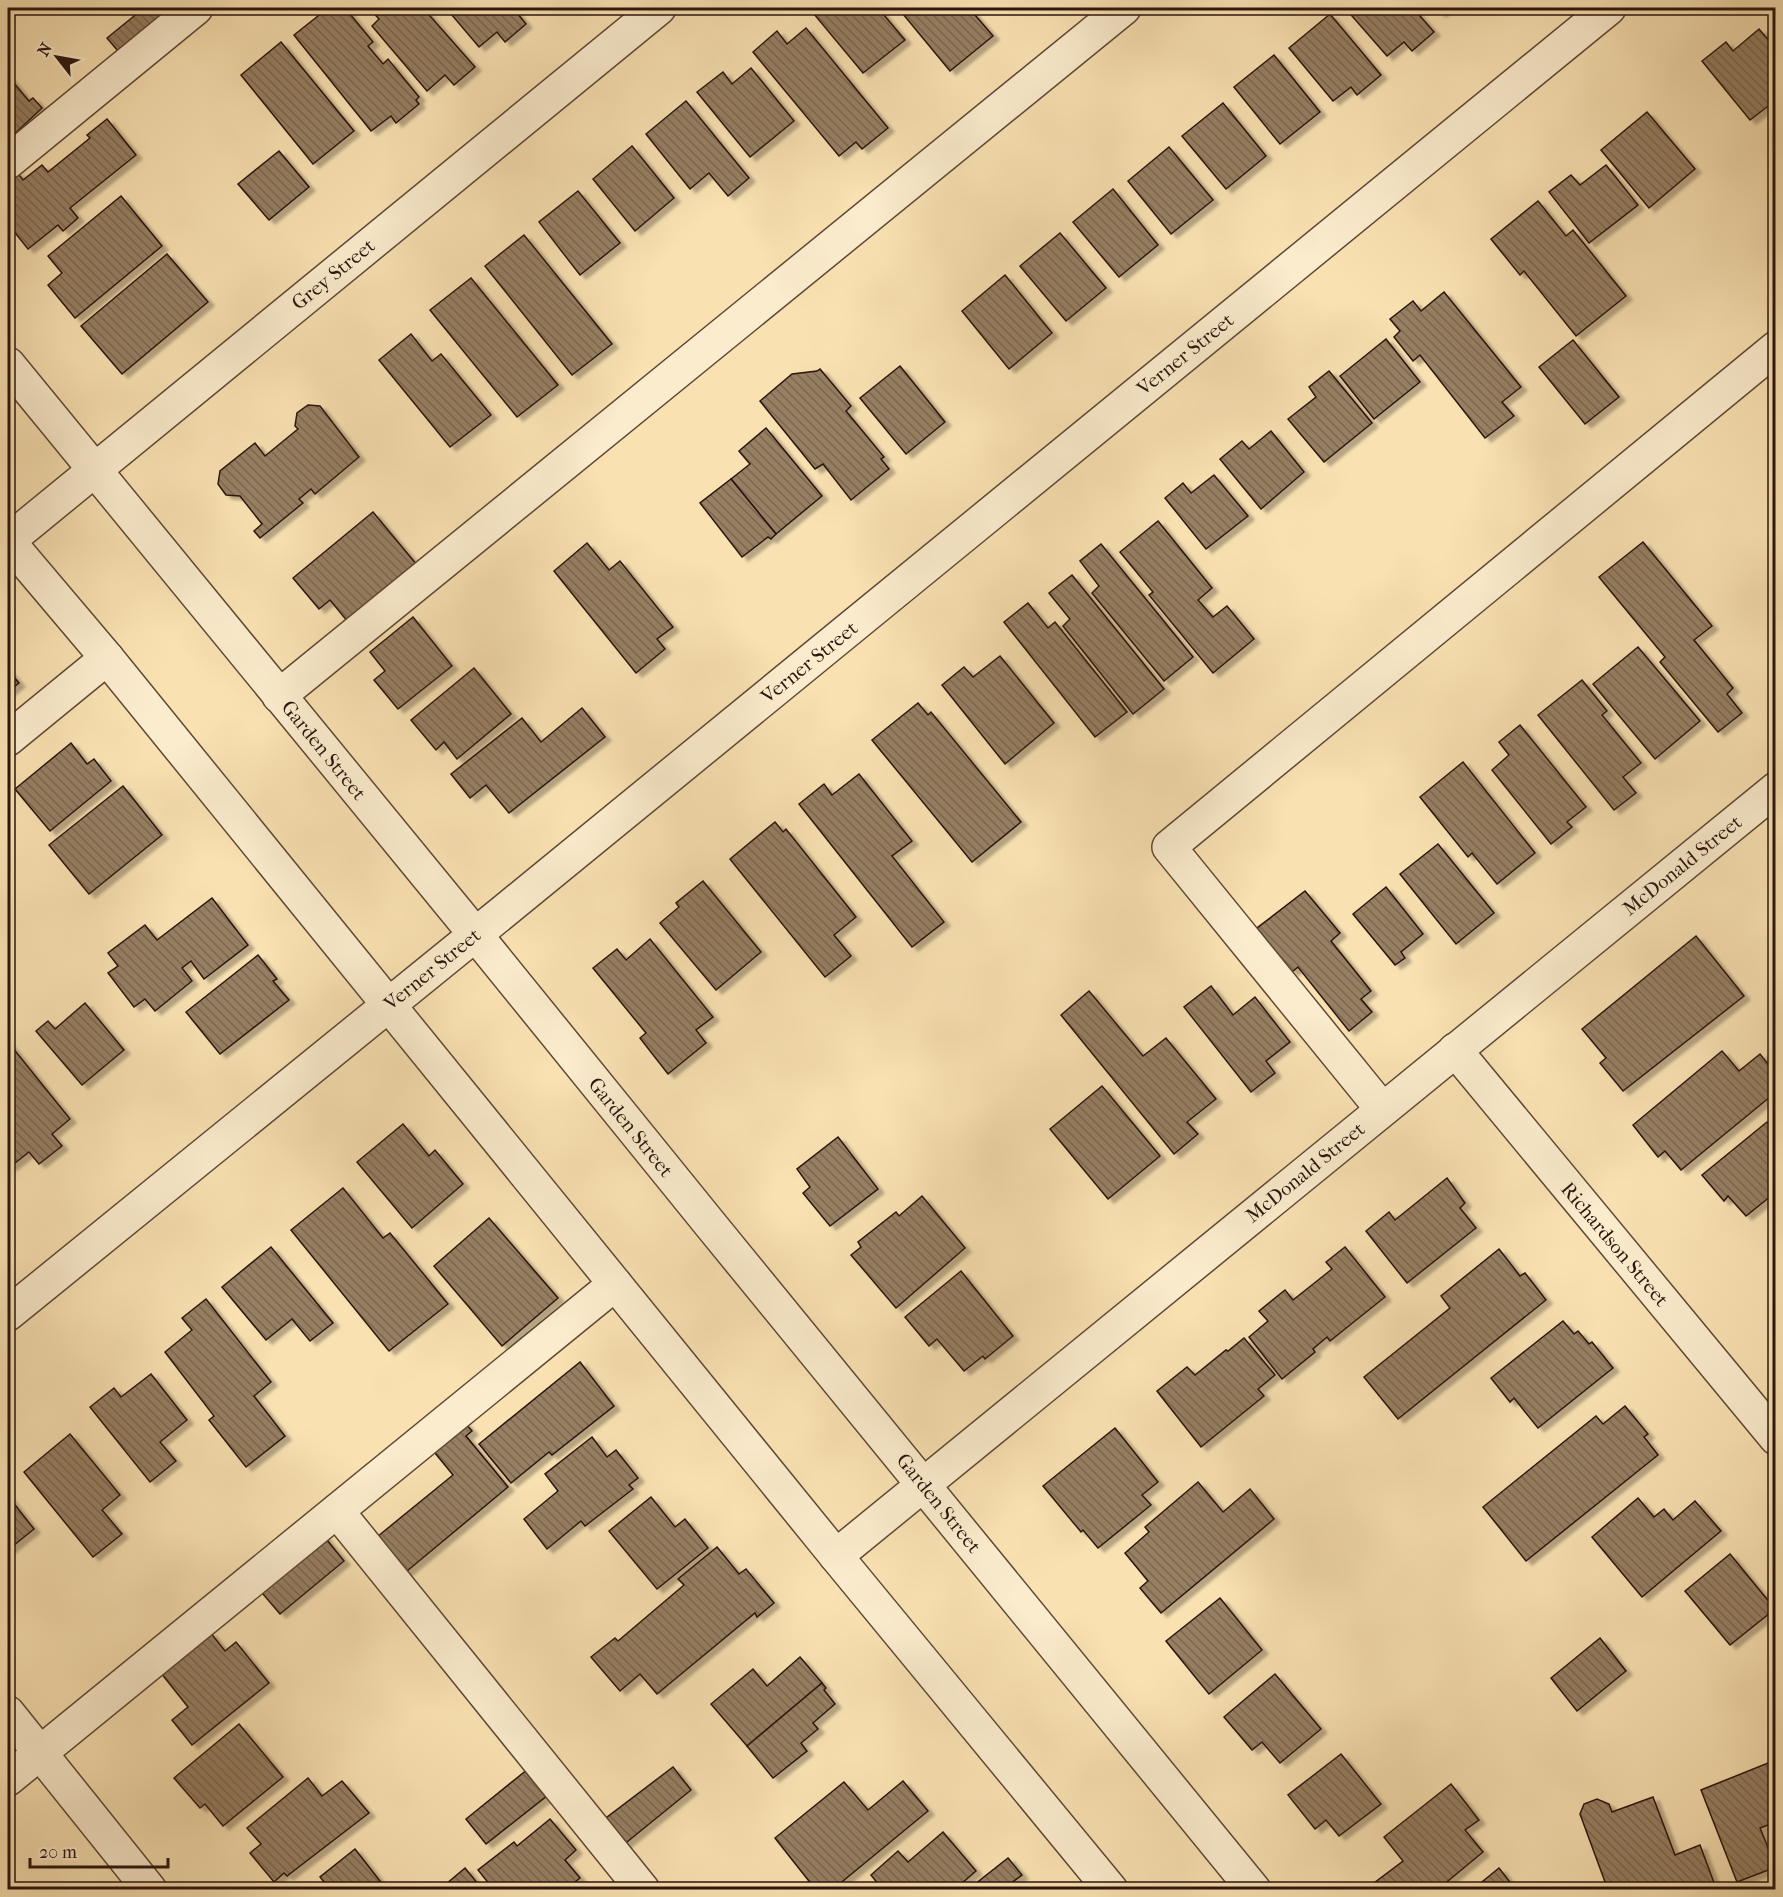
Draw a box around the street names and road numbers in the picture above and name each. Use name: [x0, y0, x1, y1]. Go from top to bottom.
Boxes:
street label: Grey Street: [287, 234, 379, 315]
street label: Verner Street: [1132, 309, 1238, 401]
street label: Verner Street: [756, 617, 862, 709]
street label: Garden Street: [277, 696, 371, 805]
street label: McDonald Street: [1618, 810, 1746, 920]
street label: Verner Street: [379, 924, 485, 1016]
street label: Garden Street: [584, 1073, 678, 1182]
street label: McDonald Street: [1241, 1117, 1369, 1227]
street label: Richardson Street: [1556, 1178, 1673, 1311]
street label: Garden Street: [892, 1449, 986, 1558]

